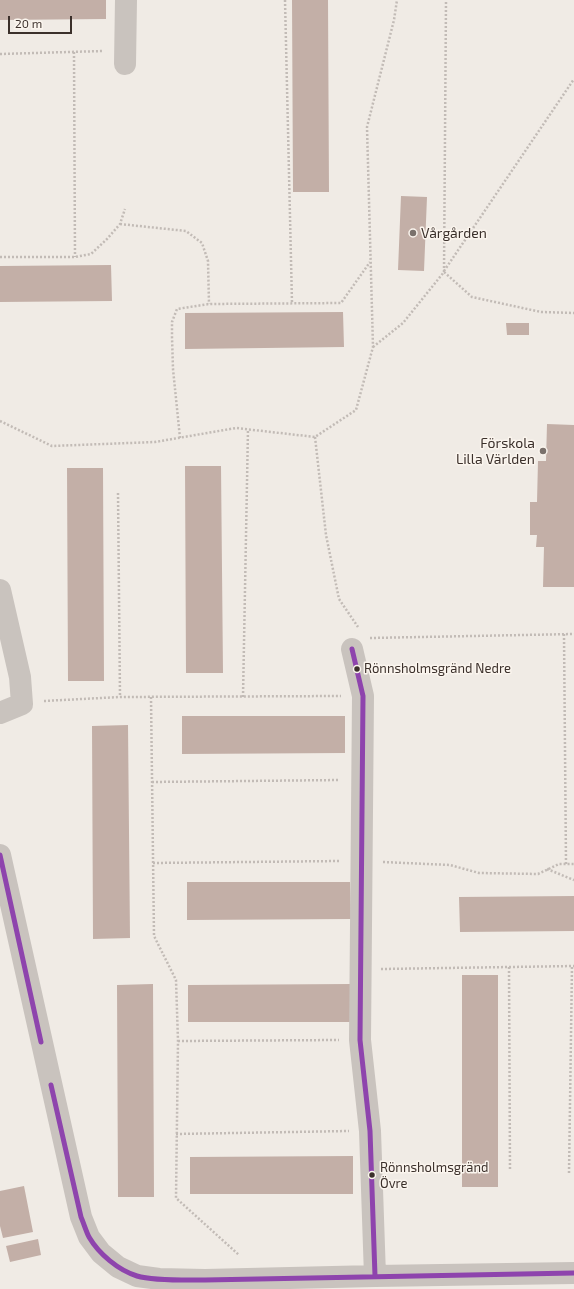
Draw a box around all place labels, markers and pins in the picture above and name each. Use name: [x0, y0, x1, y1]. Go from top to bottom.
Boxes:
place label: Vårgården: [421, 225, 487, 241]
marker: Vårgården: [408, 228, 418, 238]
place label: Förskola Lilla Världen: [456, 435, 535, 468]
marker: Förskola Lilla Världen: [538, 446, 548, 456]
place label: Rönnsholmsgränd Nedre: [364, 661, 511, 677]
marker: Rönnsholmsgränd Nedre: [352, 664, 362, 674]
place label: Rönnsholmsgränd Övre: [380, 1160, 488, 1191]
marker: Rönnsholmsgränd Övre: [367, 1170, 377, 1180]

